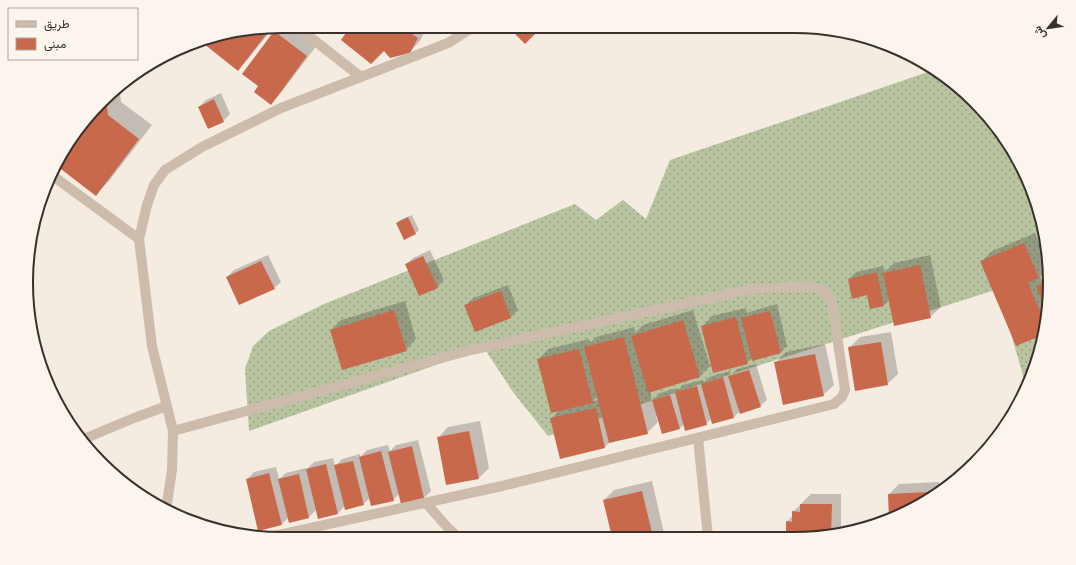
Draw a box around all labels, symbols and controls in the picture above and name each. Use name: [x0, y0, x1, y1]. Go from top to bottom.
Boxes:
legend: [8, 8, 138, 60]
north arrow: [1028, 8, 1068, 48]
text: طريق: [44, 17, 70, 33]
text: ش: [1031, 23, 1049, 42]
text: مبنى: [44, 37, 66, 53]

